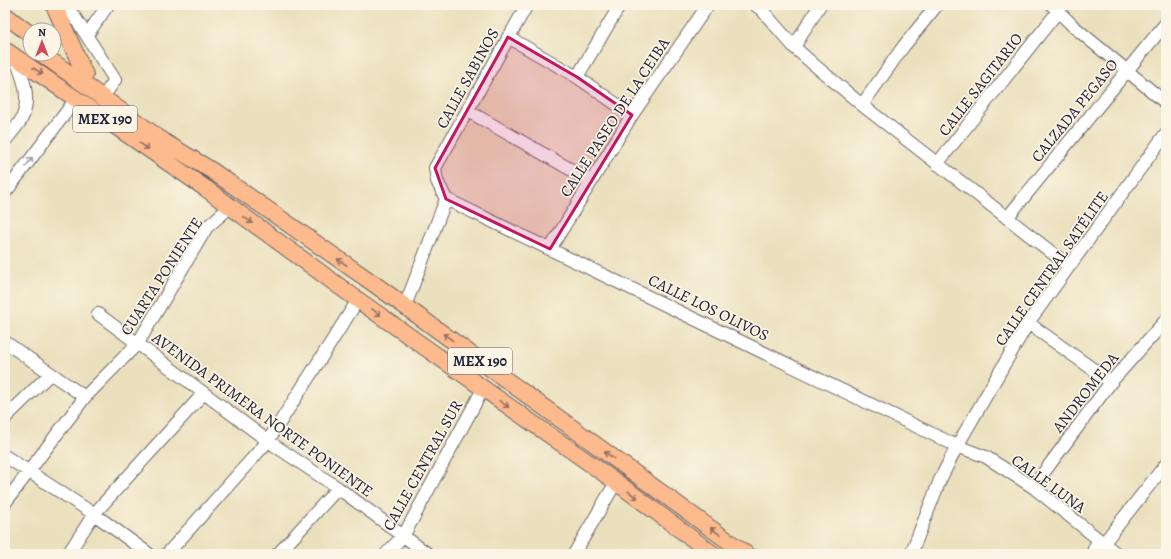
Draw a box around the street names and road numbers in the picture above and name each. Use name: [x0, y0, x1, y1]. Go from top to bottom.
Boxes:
street label: CALLE SABINOS: [431, 24, 505, 133]
street label: CALLE SAGITARIO: [933, 28, 1028, 141]
street label: CALLE PASEO DE LA CEIBA: [555, 33, 675, 202]
street label: CALZADA PEGASO: [1026, 54, 1123, 167]
road number: MEX 190: [73, 106, 137, 132]
street label: CALLE CENTRAL SATÉLITE: [990, 187, 1114, 350]
street label: CUARTA PONIENTE: [115, 213, 208, 340]
street label: CALLE LOS OLIVOS: [644, 269, 773, 347]
street label: AVENIDA PRIMERA NORTE PONIENTE: [147, 327, 377, 503]
street label: ANDROMEDA: [1047, 347, 1124, 438]
road number: MEX 190: [448, 348, 512, 374]
street label: CALLE CENTRAL SUR: [378, 396, 468, 535]
street label: CALLE LUNA: [1007, 449, 1091, 519]

